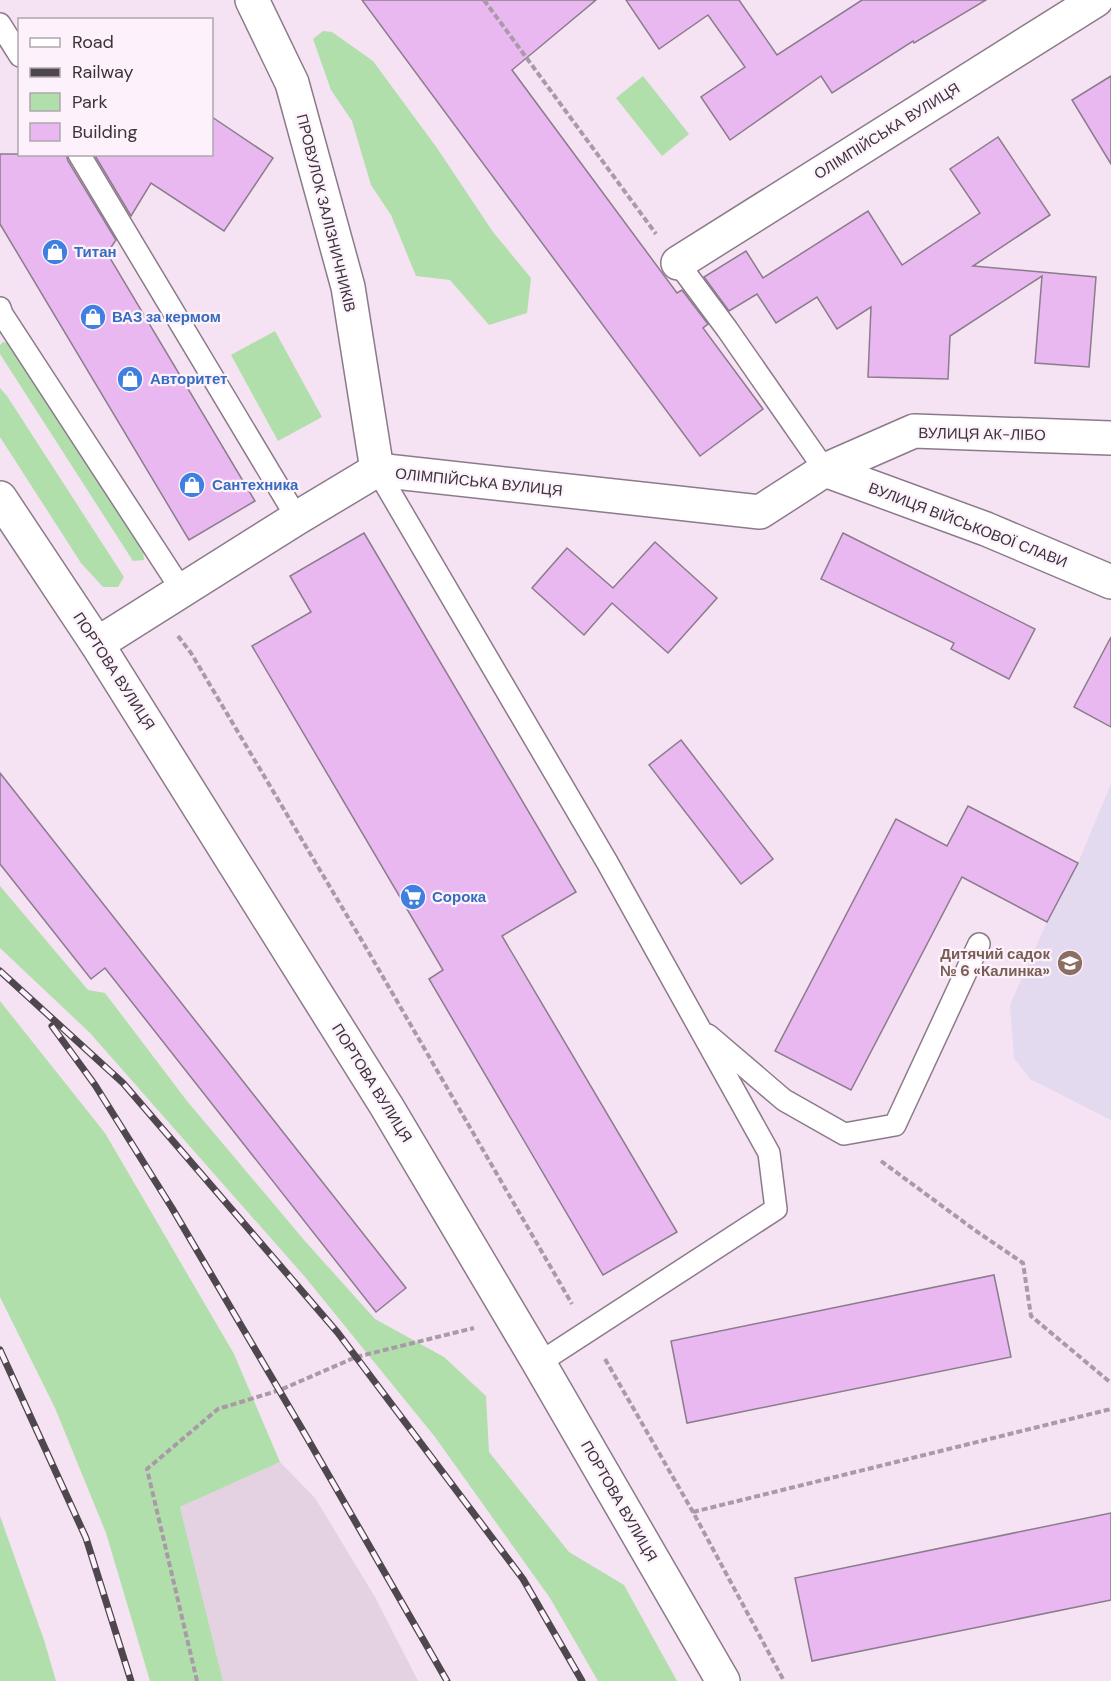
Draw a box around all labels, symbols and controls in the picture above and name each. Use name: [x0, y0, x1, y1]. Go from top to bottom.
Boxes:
legend: [18, 18, 213, 156]
text: Road: [72, 30, 114, 54]
text: Railway: [72, 60, 134, 84]
street label: ОЛІМПІЙСЬКА ВУЛИЦЯ: [810, 78, 964, 184]
text: Park: [72, 90, 108, 114]
street label: ПРОВУЛОК ЗАЛІЗНИЧНИКІВ: [292, 112, 360, 314]
text: Building: [72, 120, 137, 144]
shop icon: Титан: [40, 237, 70, 267]
place label: Титан: [74, 242, 117, 262]
shop icon: ВАЗ за кермом: [78, 302, 108, 332]
place label: ВАЗ за кермом: [112, 307, 221, 327]
shop icon: Авторитет: [115, 364, 145, 394]
place label: Авторитет: [150, 369, 227, 389]
street label: ВУЛИЦЯ АК-ЛІБО: [918, 423, 1046, 445]
street label: ОЛІМПІЙСЬКА ВУЛИЦЯ: [394, 463, 564, 501]
shop icon: Сантехника: [177, 470, 207, 500]
place label: Сантехника: [212, 475, 299, 495]
street label: ВУЛИЦЯ ВІЙСЬКОВОЇ СЛАВИ: [866, 478, 1070, 572]
street label: ПОРТОВА ВУЛИЦЯ: [68, 608, 160, 734]
supermarket icon: Сорока: [398, 882, 428, 912]
place label: Сорока: [432, 887, 487, 907]
place label: Дитячий садок № 6 «Калинка»: [940, 944, 1050, 981]
school or university icon: Дитячий садок № 6 «Калинка»: [1055, 948, 1085, 978]
street label: ПОРТОВА ВУЛИЦЯ: [327, 1020, 417, 1146]
street label: ПОРТОВА ВУЛИЦЯ: [576, 1437, 662, 1565]

